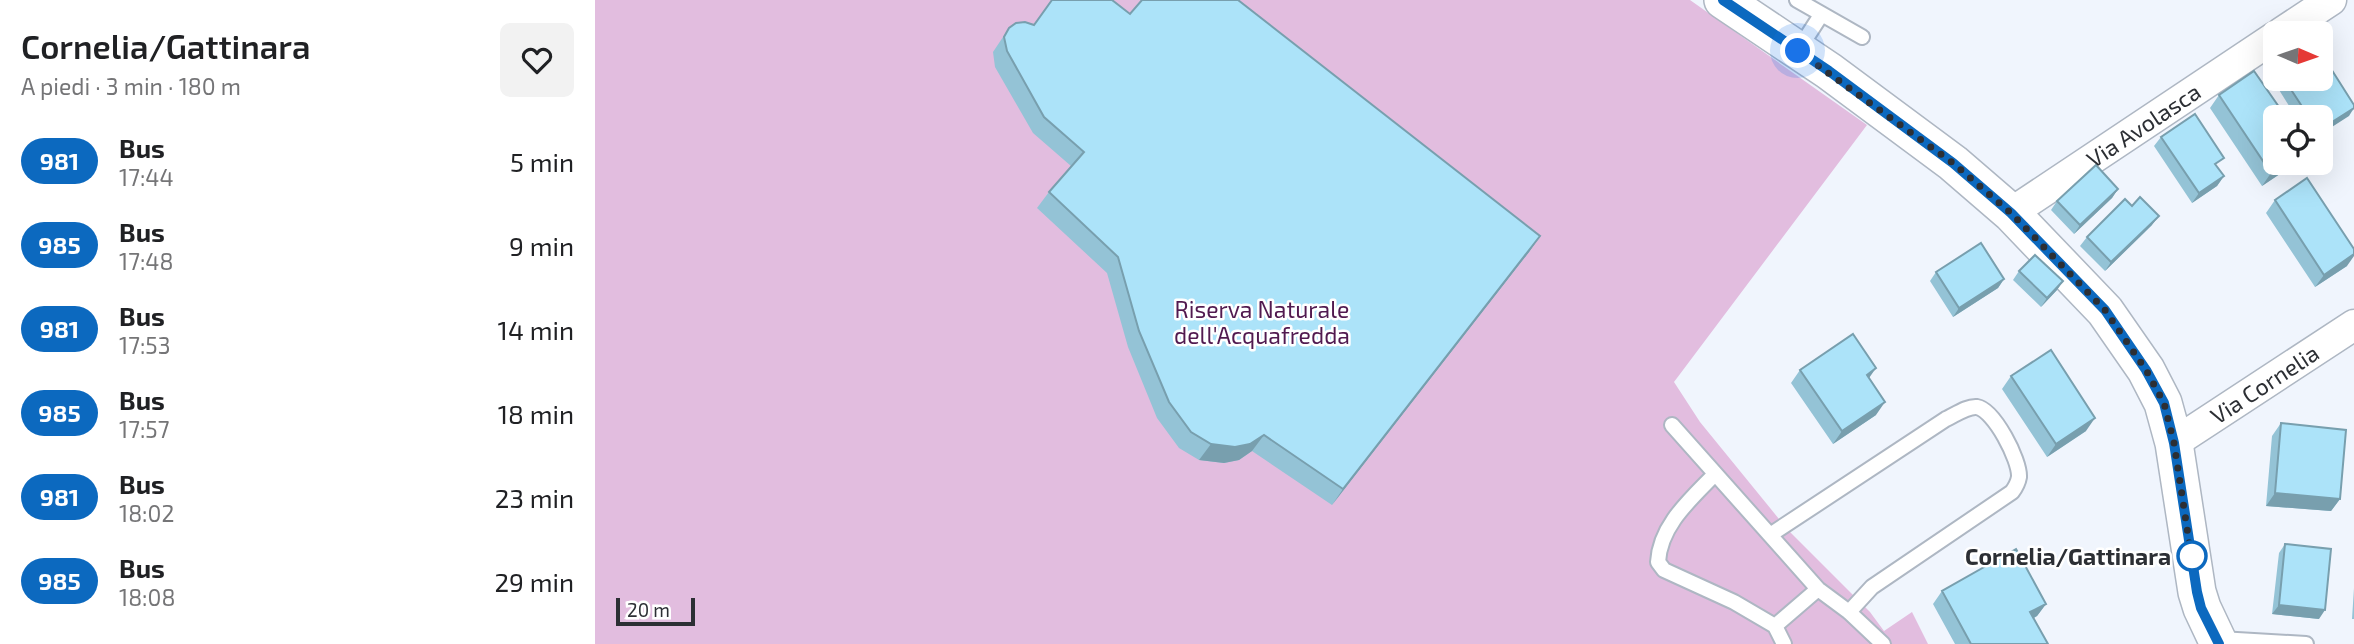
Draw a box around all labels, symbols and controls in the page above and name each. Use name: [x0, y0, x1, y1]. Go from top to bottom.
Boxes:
north arrow: [2263, 21, 2333, 91]
map controls: [2263, 21, 2333, 175]
button: heart: [500, 23, 574, 97]
text: Cornelia/Gattinara: [21, 26, 311, 66]
your location: [1780, 33, 1815, 68]
text: A piedi · 3 min · 180 m: [21, 72, 241, 100]
street label: Via Avolasca: [2081, 77, 2206, 173]
button: locate: [2263, 105, 2333, 175]
text: Bus: [119, 132, 165, 163]
text: 981: [40, 146, 79, 175]
text: 5 min: [510, 146, 574, 177]
text: 17:44: [119, 163, 174, 191]
text: Bus: [119, 216, 165, 247]
text: 985: [38, 230, 81, 259]
text: 9 min: [509, 230, 574, 261]
text: 17:48: [119, 247, 173, 275]
park label: Riserva Naturale dell'Acquafredda: [1174, 295, 1350, 349]
text: Bus: [119, 300, 165, 331]
text: 981: [40, 314, 79, 343]
text: 14 min: [498, 314, 574, 345]
text: 17:53: [119, 331, 170, 359]
street label: Via Cornelia: [2205, 338, 2324, 429]
text: Bus: [119, 384, 165, 415]
text: 985: [38, 398, 81, 427]
text: 18 min: [498, 398, 574, 429]
text: 17:57: [119, 415, 169, 443]
text: Bus: [119, 468, 165, 499]
text: 981: [40, 482, 79, 511]
text: 23 min: [495, 482, 574, 513]
text: 18:02: [119, 499, 174, 527]
marker: Cornelia/Gattinara: [2177, 541, 2207, 571]
place label: Cornelia/Gattinara: [1965, 542, 2171, 570]
text: Bus: [119, 552, 165, 583]
text: 985: [38, 566, 81, 595]
text: 29 min: [494, 566, 574, 597]
text: 18:08: [119, 583, 175, 611]
scale bar: [616, 595, 695, 627]
text: 20 m: [627, 598, 670, 621]

